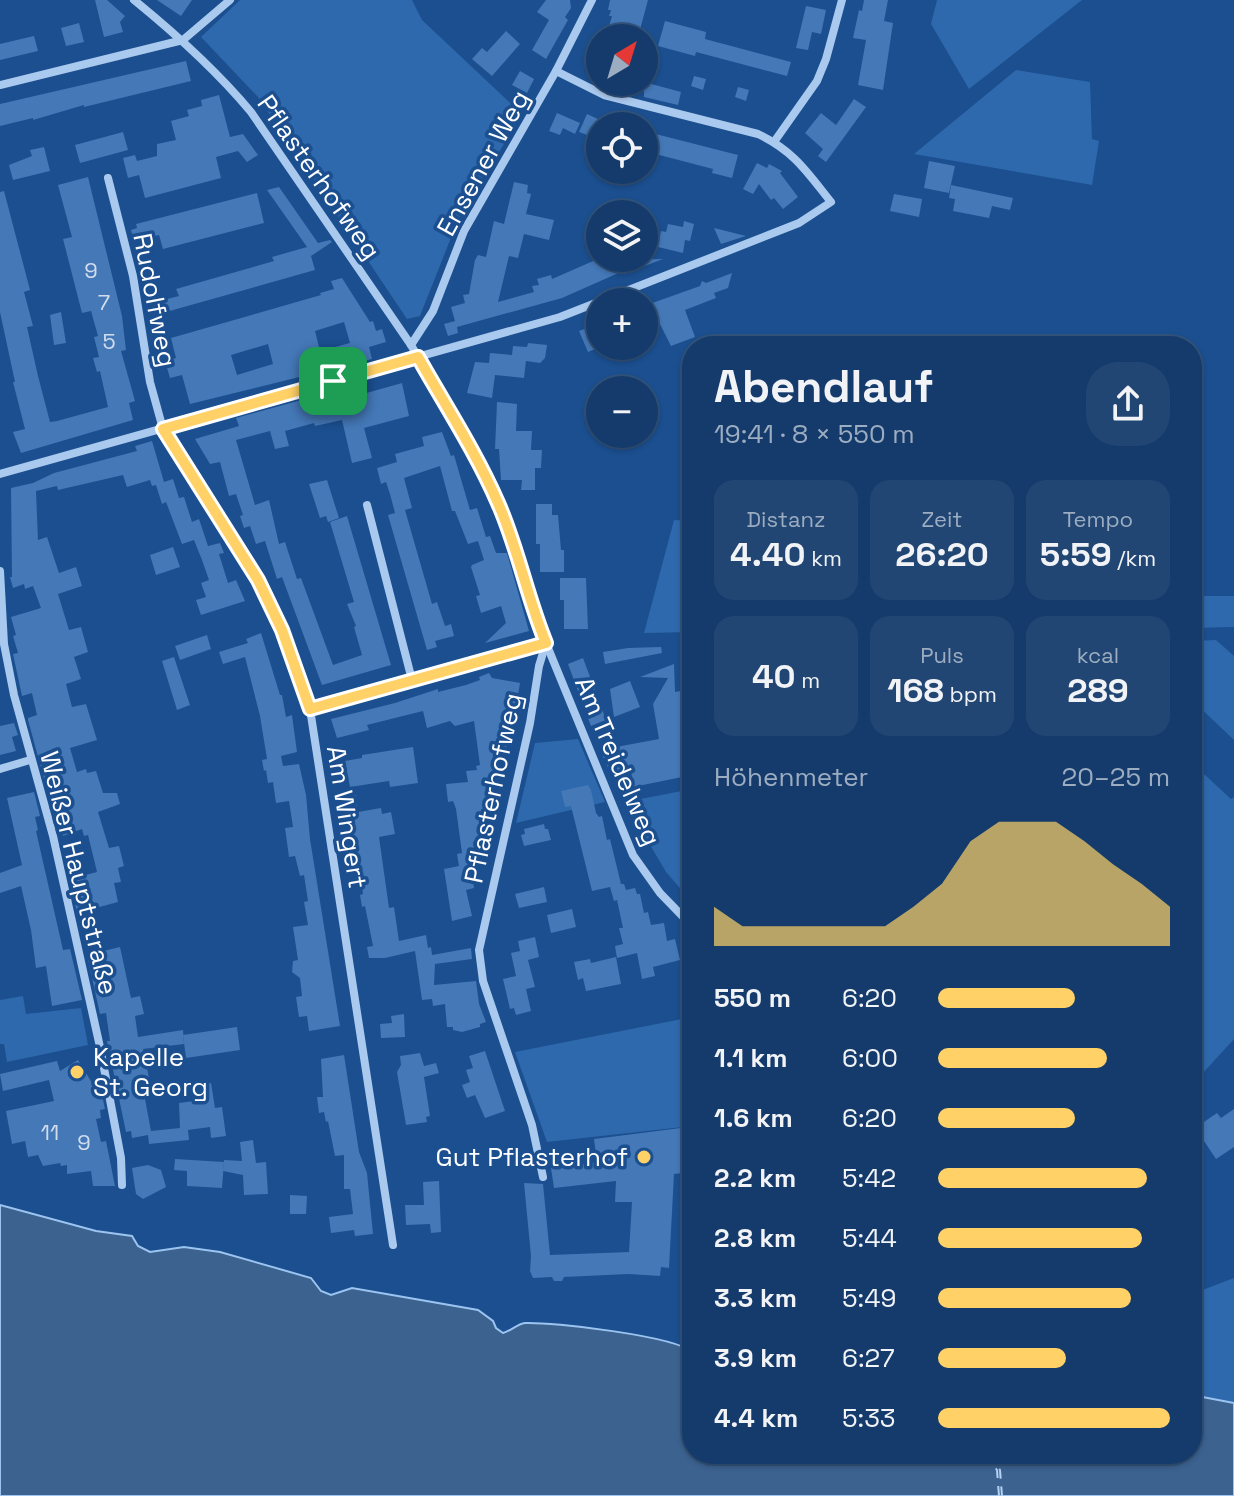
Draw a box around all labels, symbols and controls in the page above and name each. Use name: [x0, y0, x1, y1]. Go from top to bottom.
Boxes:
north arrow: [586, 24, 658, 96]
map controls: [586, 24, 658, 448]
street label: Ensener Weg: [429, 84, 537, 242]
street label: Pflasterhofweg: [250, 88, 388, 266]
button: locate: [586, 112, 658, 184]
button: layers: [586, 200, 658, 272]
street label: Rudolfweg: [125, 230, 185, 370]
house number: 9: [84, 256, 98, 284]
house number: 7: [98, 288, 110, 316]
button: +: [586, 288, 658, 360]
house number: 5: [102, 327, 116, 355]
pin: [299, 347, 367, 415]
icon: arrive: [311, 359, 355, 403]
text: Abendlauf: [714, 359, 933, 415]
button: share: [1086, 362, 1170, 446]
button: −: [586, 376, 658, 448]
text: 19:41 · 8 × 550 m: [714, 417, 915, 451]
text: Distanz: [747, 505, 825, 533]
text: Zeit: [922, 505, 962, 533]
text: Tempo: [1063, 505, 1133, 533]
text: 4.40: [730, 533, 806, 576]
text: 26:20: [895, 533, 989, 576]
text: 5:59: [1040, 533, 1112, 576]
text: km: [806, 544, 842, 572]
text: /km: [1112, 544, 1156, 572]
text: Puls: [920, 641, 964, 669]
text: kcal: [1077, 641, 1119, 669]
text: 40: [752, 655, 796, 698]
text: m: [796, 666, 820, 694]
text: 168: [887, 669, 944, 712]
text: 289: [1067, 669, 1129, 712]
street label: Am Treidelweg: [567, 671, 669, 851]
text: bpm: [944, 680, 997, 708]
street label: Pflasterhofweg: [456, 690, 530, 886]
street label: Am Wingert: [319, 743, 375, 891]
street label: Weißer Hauptstraße: [32, 748, 126, 998]
text: Höhenmeter: [714, 760, 868, 794]
text: 20–25 m: [1062, 760, 1170, 794]
text: 550 m: [714, 981, 791, 1015]
text: 6:20: [842, 981, 897, 1015]
place label: Kapelle St. Georg: [93, 1040, 208, 1104]
text: 1.1 km: [714, 1041, 787, 1075]
text: 6:00: [842, 1041, 898, 1075]
marker: Kapelle St. Georg: [68, 1063, 86, 1081]
text: 1.6 km: [714, 1101, 793, 1135]
text: 6:20: [842, 1101, 897, 1135]
house number: 11: [41, 1118, 59, 1146]
house number: 9: [77, 1128, 91, 1156]
place label: Gut Pflasterhof: [435, 1140, 628, 1174]
marker: Gut Pflasterhof: [635, 1148, 653, 1166]
text: 2.2 km: [714, 1161, 796, 1195]
text: 5:42: [842, 1161, 896, 1195]
text: 2.8 km: [714, 1221, 796, 1255]
text: 5:44: [842, 1221, 897, 1255]
text: 3.3 km: [714, 1281, 797, 1315]
text: 5:49: [842, 1281, 896, 1315]
text: 3.9 km: [714, 1341, 797, 1375]
text: 6:27: [842, 1341, 895, 1375]
text: 4.4 km: [714, 1401, 798, 1435]
text: 5:33: [842, 1401, 896, 1435]

